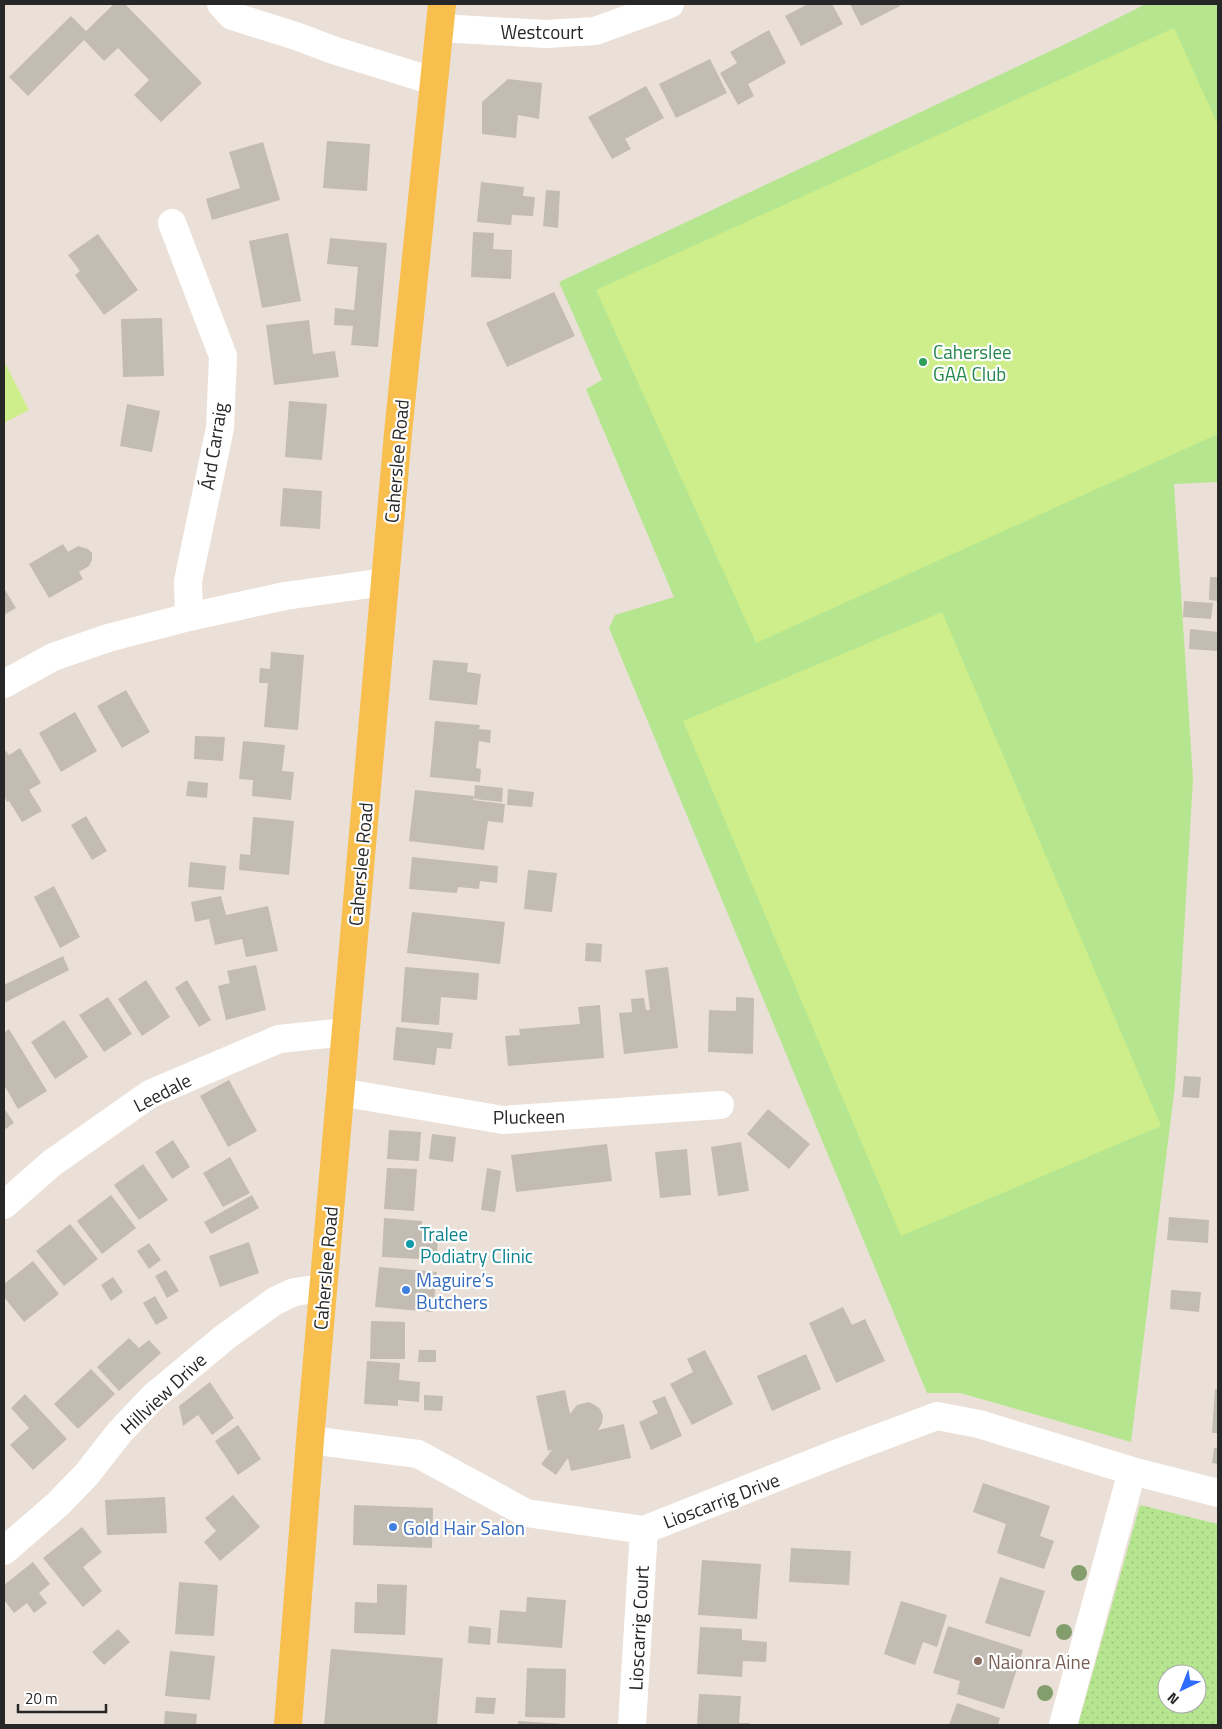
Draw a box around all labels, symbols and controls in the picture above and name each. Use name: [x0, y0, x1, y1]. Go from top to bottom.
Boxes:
street label: Westcourt: [500, 17, 584, 46]
place label: Caherslee GAA Club: [933, 337, 1012, 388]
marker: Caherslee GAA Club: [917, 356, 929, 368]
street label: Caherslee Road: [376, 398, 416, 524]
street label: Árd Carraig: [192, 400, 234, 492]
street label: Caherslee Road: [340, 801, 380, 927]
street label: Leedale: [128, 1065, 196, 1119]
street label: Pluckeen: [493, 1101, 565, 1131]
street label: Caherslee Road: [305, 1205, 345, 1331]
place label: Tralee Podiatry Clinic: [420, 1219, 533, 1270]
marker: Tralee Podiatry Clinic: [404, 1238, 416, 1250]
place label: Maguire’s Butchers: [416, 1265, 494, 1316]
marker: Maguire’s Butchers: [400, 1284, 412, 1296]
street label: Hillview Drive: [113, 1345, 213, 1441]
street label: Lioscarrig Drive: [659, 1464, 783, 1536]
place label: Gold Hair Salon: [403, 1513, 525, 1542]
marker: Gold Hair Salon: [387, 1521, 399, 1533]
street label: Lioscarrig Court: [620, 1565, 656, 1691]
place label: Naionra Aine: [988, 1647, 1090, 1676]
marker: Naionra Aine: [972, 1655, 984, 1667]
north arrow: [1157, 1664, 1207, 1714]
scale bar: [18, 1682, 105, 1714]
text: 20 m: [25, 1687, 58, 1710]
text: N: [1162, 1688, 1184, 1710]

